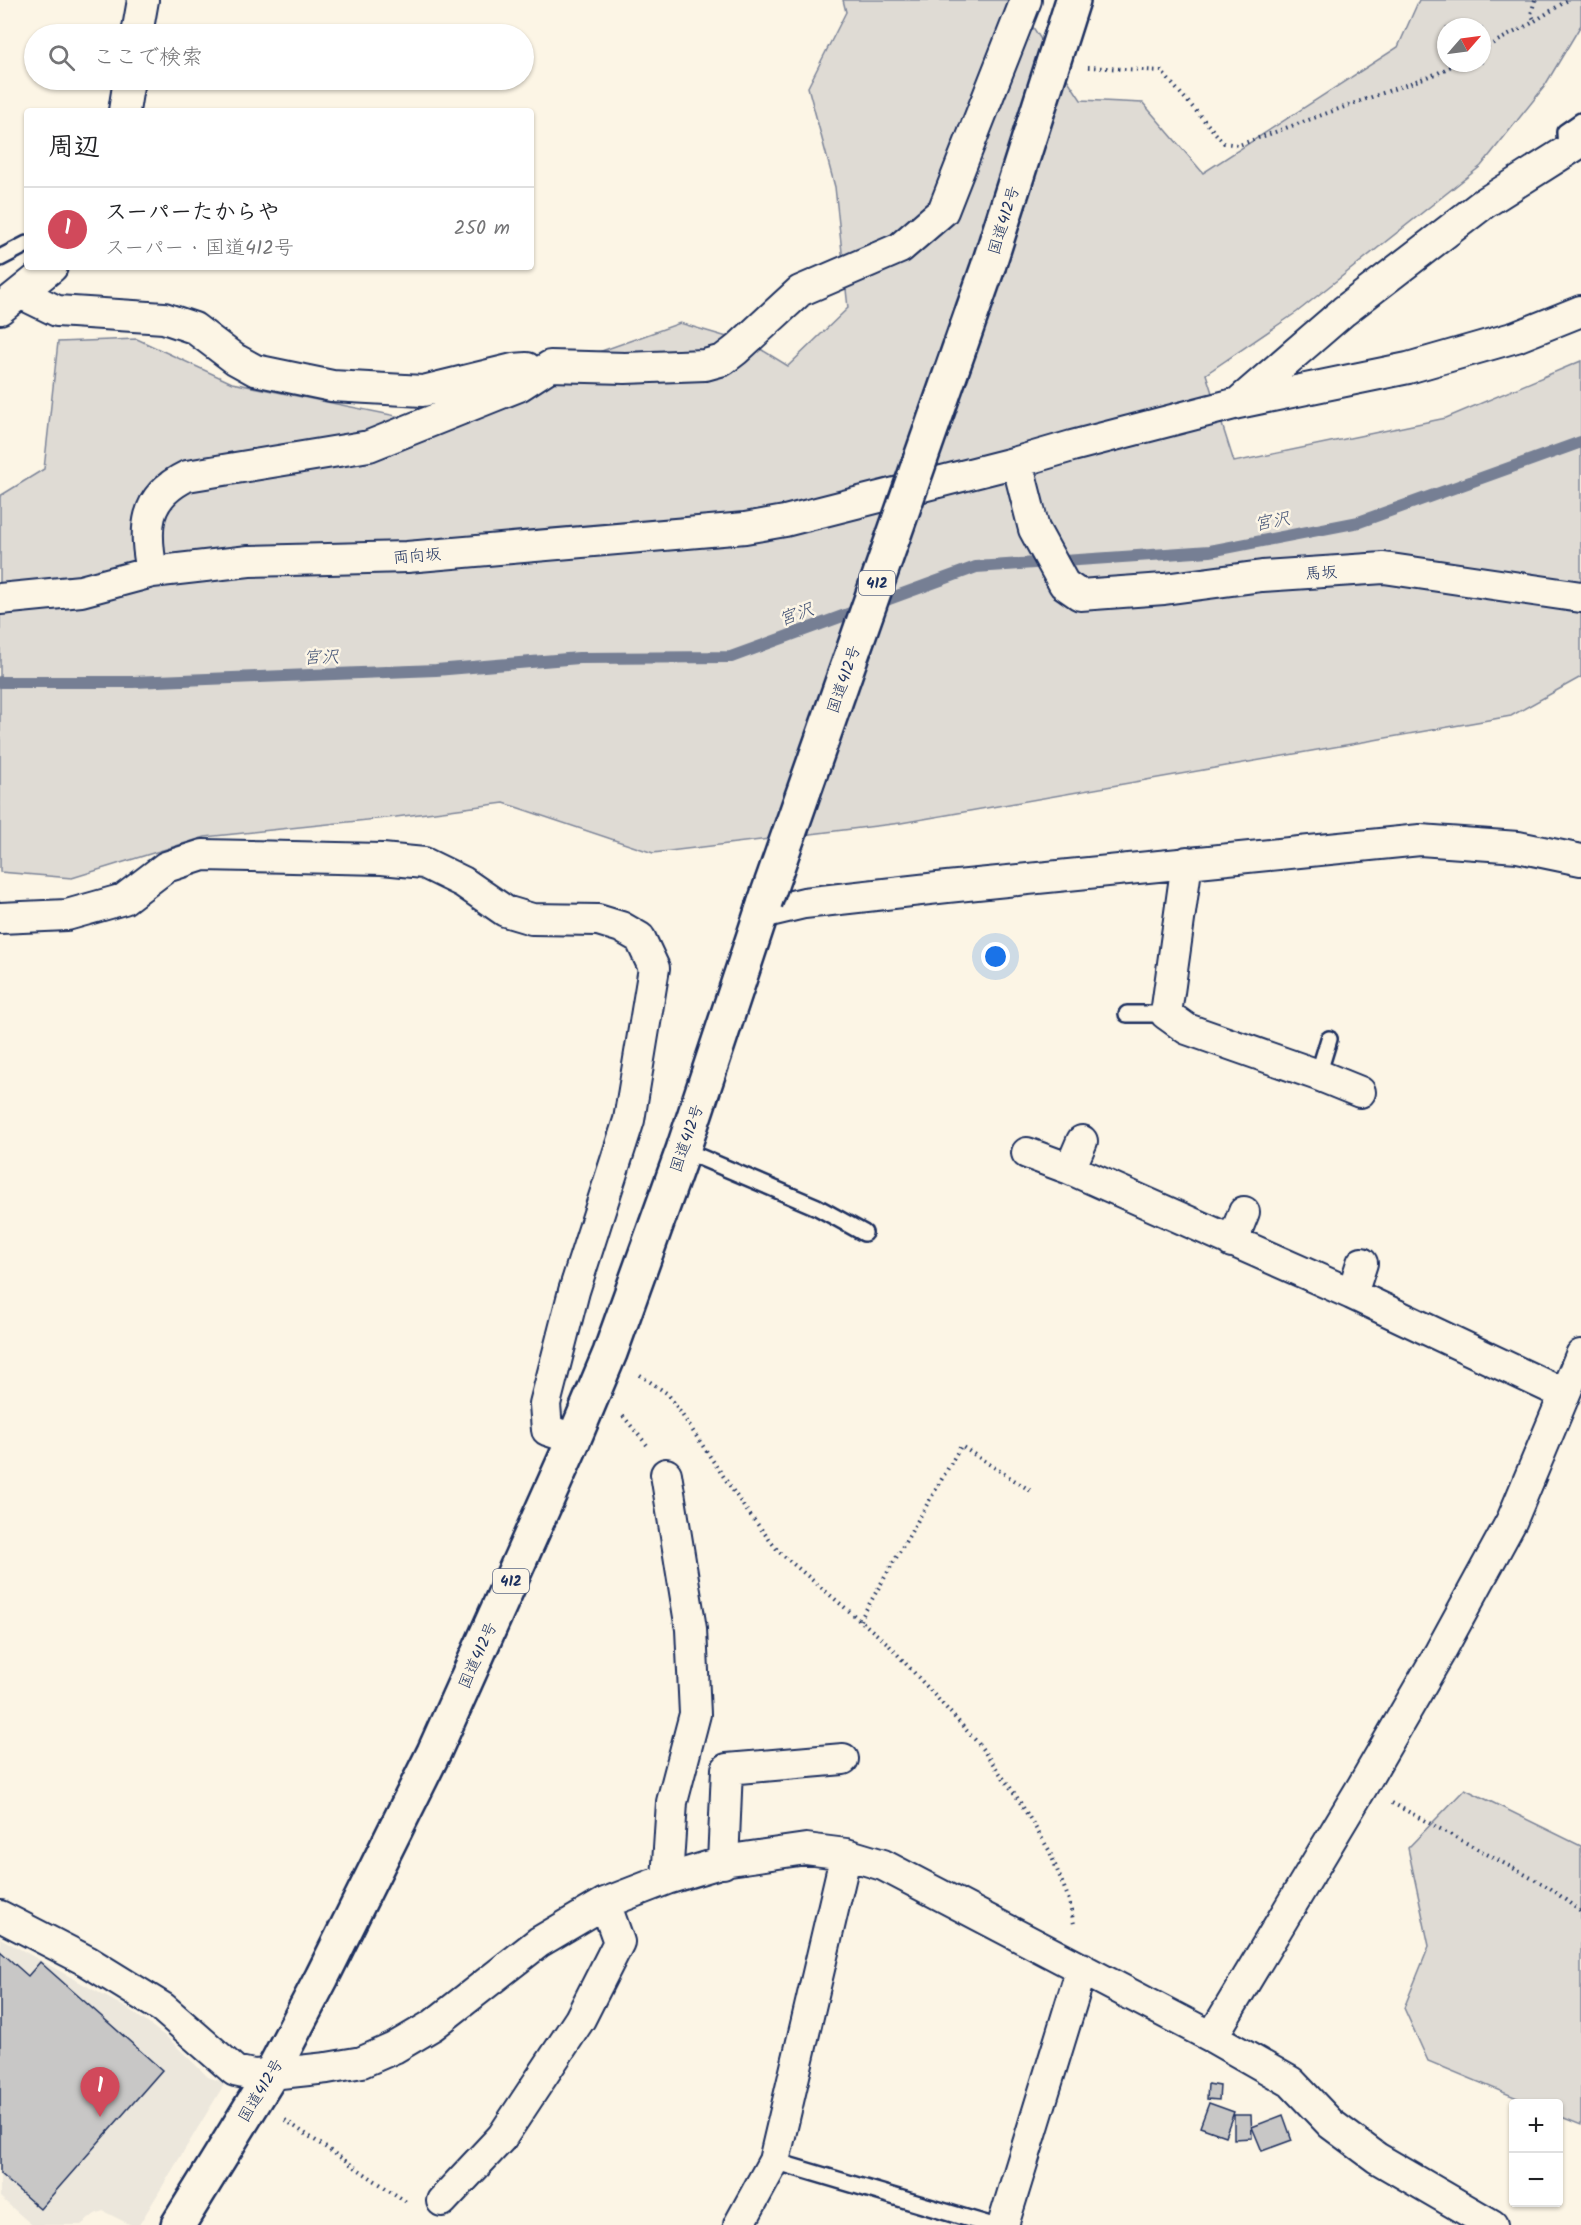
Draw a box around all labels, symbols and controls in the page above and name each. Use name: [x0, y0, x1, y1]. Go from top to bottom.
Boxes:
north arrow: [1437, 18, 1491, 72]
search box: [24, 24, 534, 90]
icon: search: [45, 41, 78, 74]
text: ここで検索: [93, 41, 203, 76]
text: 周辺: [48, 127, 100, 169]
street label: 国道412号: [982, 183, 1027, 258]
text: スーパーたからや: [105, 196, 280, 231]
text: 1: [64, 213, 71, 245]
text: 250 m: [454, 213, 510, 245]
text: スーパー · 国道412号: [105, 233, 294, 265]
water label: 宮沢: [1252, 505, 1294, 540]
street label: 両向坂: [392, 542, 442, 571]
street label: 馬坂: [1304, 560, 1338, 587]
road number: 412: [859, 571, 895, 595]
water label: 宮沢: [775, 595, 819, 635]
street label: 国道412号: [821, 642, 868, 717]
water label: 宮沢: [303, 643, 341, 674]
your location: [981, 942, 1010, 971]
street label: 国道412号: [664, 1101, 711, 1176]
road number: 412: [493, 1569, 529, 1593]
street label: 国道412号: [452, 1618, 504, 1693]
street label: 国道412号: [232, 2054, 290, 2128]
pin: 1: [80, 2068, 120, 2117]
map controls: [1509, 2099, 1563, 2207]
button: +: [1509, 2099, 1563, 2153]
button: −: [1509, 2153, 1563, 2207]

